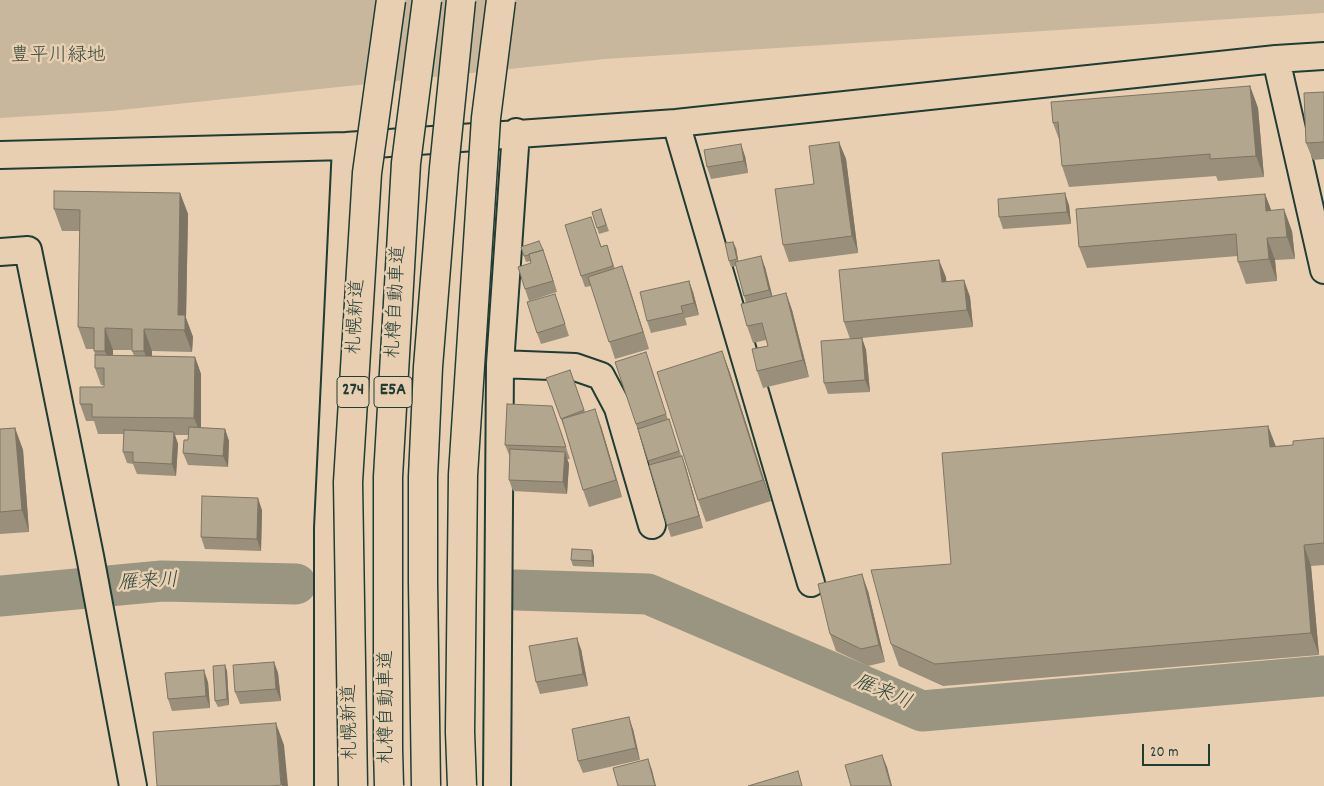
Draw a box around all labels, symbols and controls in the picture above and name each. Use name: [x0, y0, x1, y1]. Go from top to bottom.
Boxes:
park label: 豊平川緑地: [11, 46, 105, 68]
street label: 札樽自動車道: [384, 244, 412, 360]
street label: 札幌新道: [345, 278, 371, 356]
road number: 274: [337, 377, 369, 408]
road number: E5A: [374, 377, 412, 408]
water label: 雁来川: [117, 570, 179, 598]
street label: 札樽自動車道: [377, 650, 399, 764]
water label: 雁来川: [850, 671, 914, 717]
street label: 札幌新道: [340, 684, 364, 760]
scale bar: [1144, 734, 1212, 766]
text: 20 m: [1150, 742, 1178, 764]

